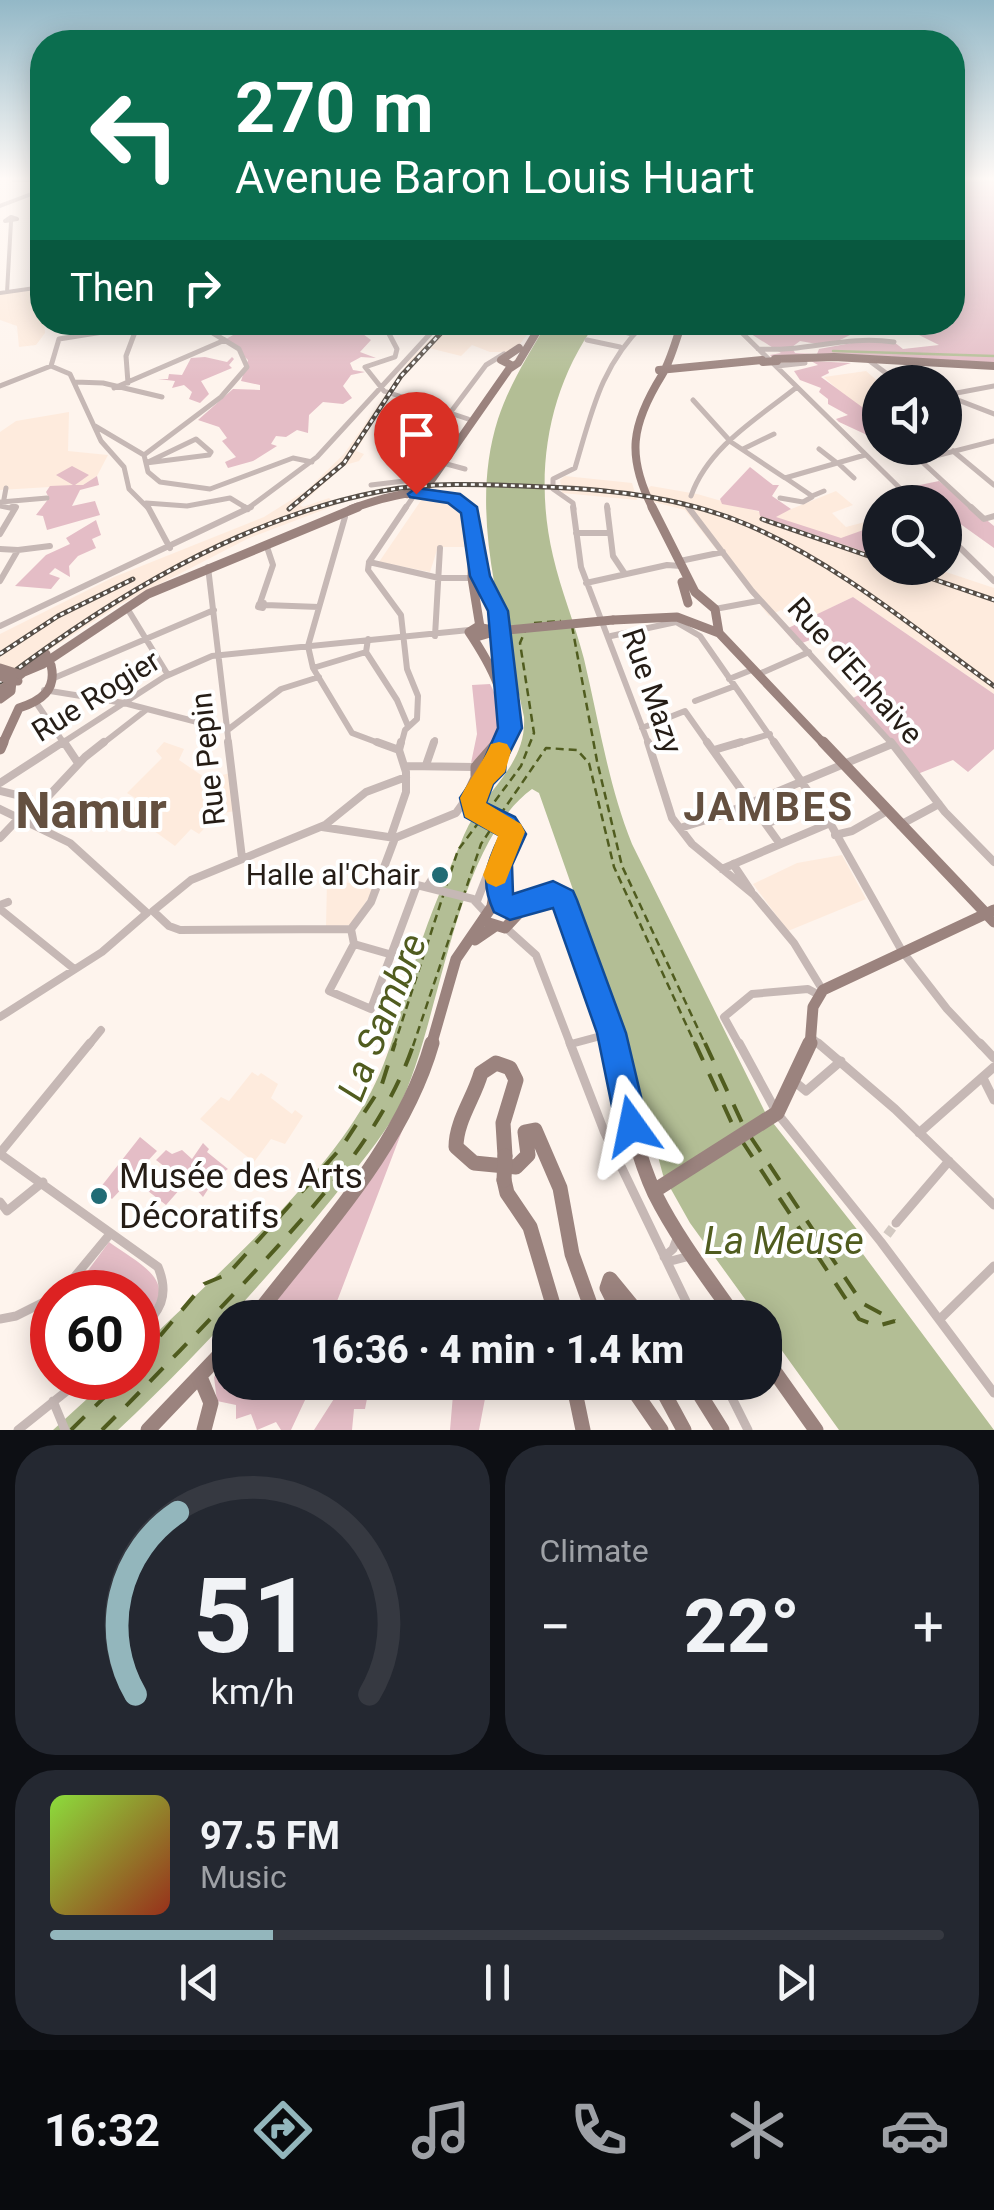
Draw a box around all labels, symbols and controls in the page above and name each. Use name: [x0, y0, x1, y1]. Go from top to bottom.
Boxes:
text: 270 m: [235, 67, 434, 149]
icon: left: [70, 70, 200, 200]
text: Avenue Baron Louis Huart: [235, 151, 755, 204]
icon: right: [175, 260, 230, 315]
text: Then: [70, 266, 155, 310]
map controls: [862, 365, 962, 585]
button: sound: [862, 365, 962, 465]
pin: [374, 392, 459, 495]
icon: arrive: [389, 407, 444, 462]
button: search: [862, 485, 962, 585]
street label: Rue d'Enhaive: [781, 590, 930, 751]
street label: Rue Mazy: [615, 624, 690, 758]
street label: Rue Rogier: [25, 643, 166, 749]
street label: Rue Pepin: [183, 691, 232, 827]
district label: Namur: [15, 782, 167, 840]
district label: JAMBES: [683, 784, 855, 831]
place label: Halle al'Chair: [246, 857, 420, 892]
marker: Halle al'Chair: [429, 864, 451, 886]
water label: La Sambre: [329, 927, 435, 1107]
position arrow: [580, 1074, 684, 1178]
place label: Musée des Arts Décoratifs: [119, 1156, 363, 1237]
marker: Musée des Arts Décoratifs: [88, 1185, 110, 1207]
water label: La Meuse: [704, 1219, 864, 1263]
speed limit sign: 60: [30, 1270, 160, 1400]
text: 16:36 · 4 min · 1.4 km: [310, 1328, 684, 1372]
text: Climate: [540, 1532, 649, 1570]
text: 51: [193, 1556, 312, 1677]
text: 22°: [684, 1582, 800, 1670]
text: −: [540, 1595, 571, 1659]
text: +: [913, 1595, 944, 1659]
text: km/h: [210, 1671, 294, 1713]
text: 97.5 FM: [200, 1814, 340, 1858]
text: Music: [200, 1858, 287, 1896]
icon: previous: [172, 1955, 227, 2010]
icon: pause: [470, 1955, 525, 2010]
icon: next: [768, 1955, 823, 2010]
icon: directions: [248, 2095, 318, 2165]
icon: music: [406, 2095, 476, 2165]
icon: phone: [564, 2095, 634, 2165]
icon: climate: [722, 2095, 792, 2165]
icon: car: [880, 2095, 950, 2165]
text: 16:32: [44, 2104, 160, 2157]

